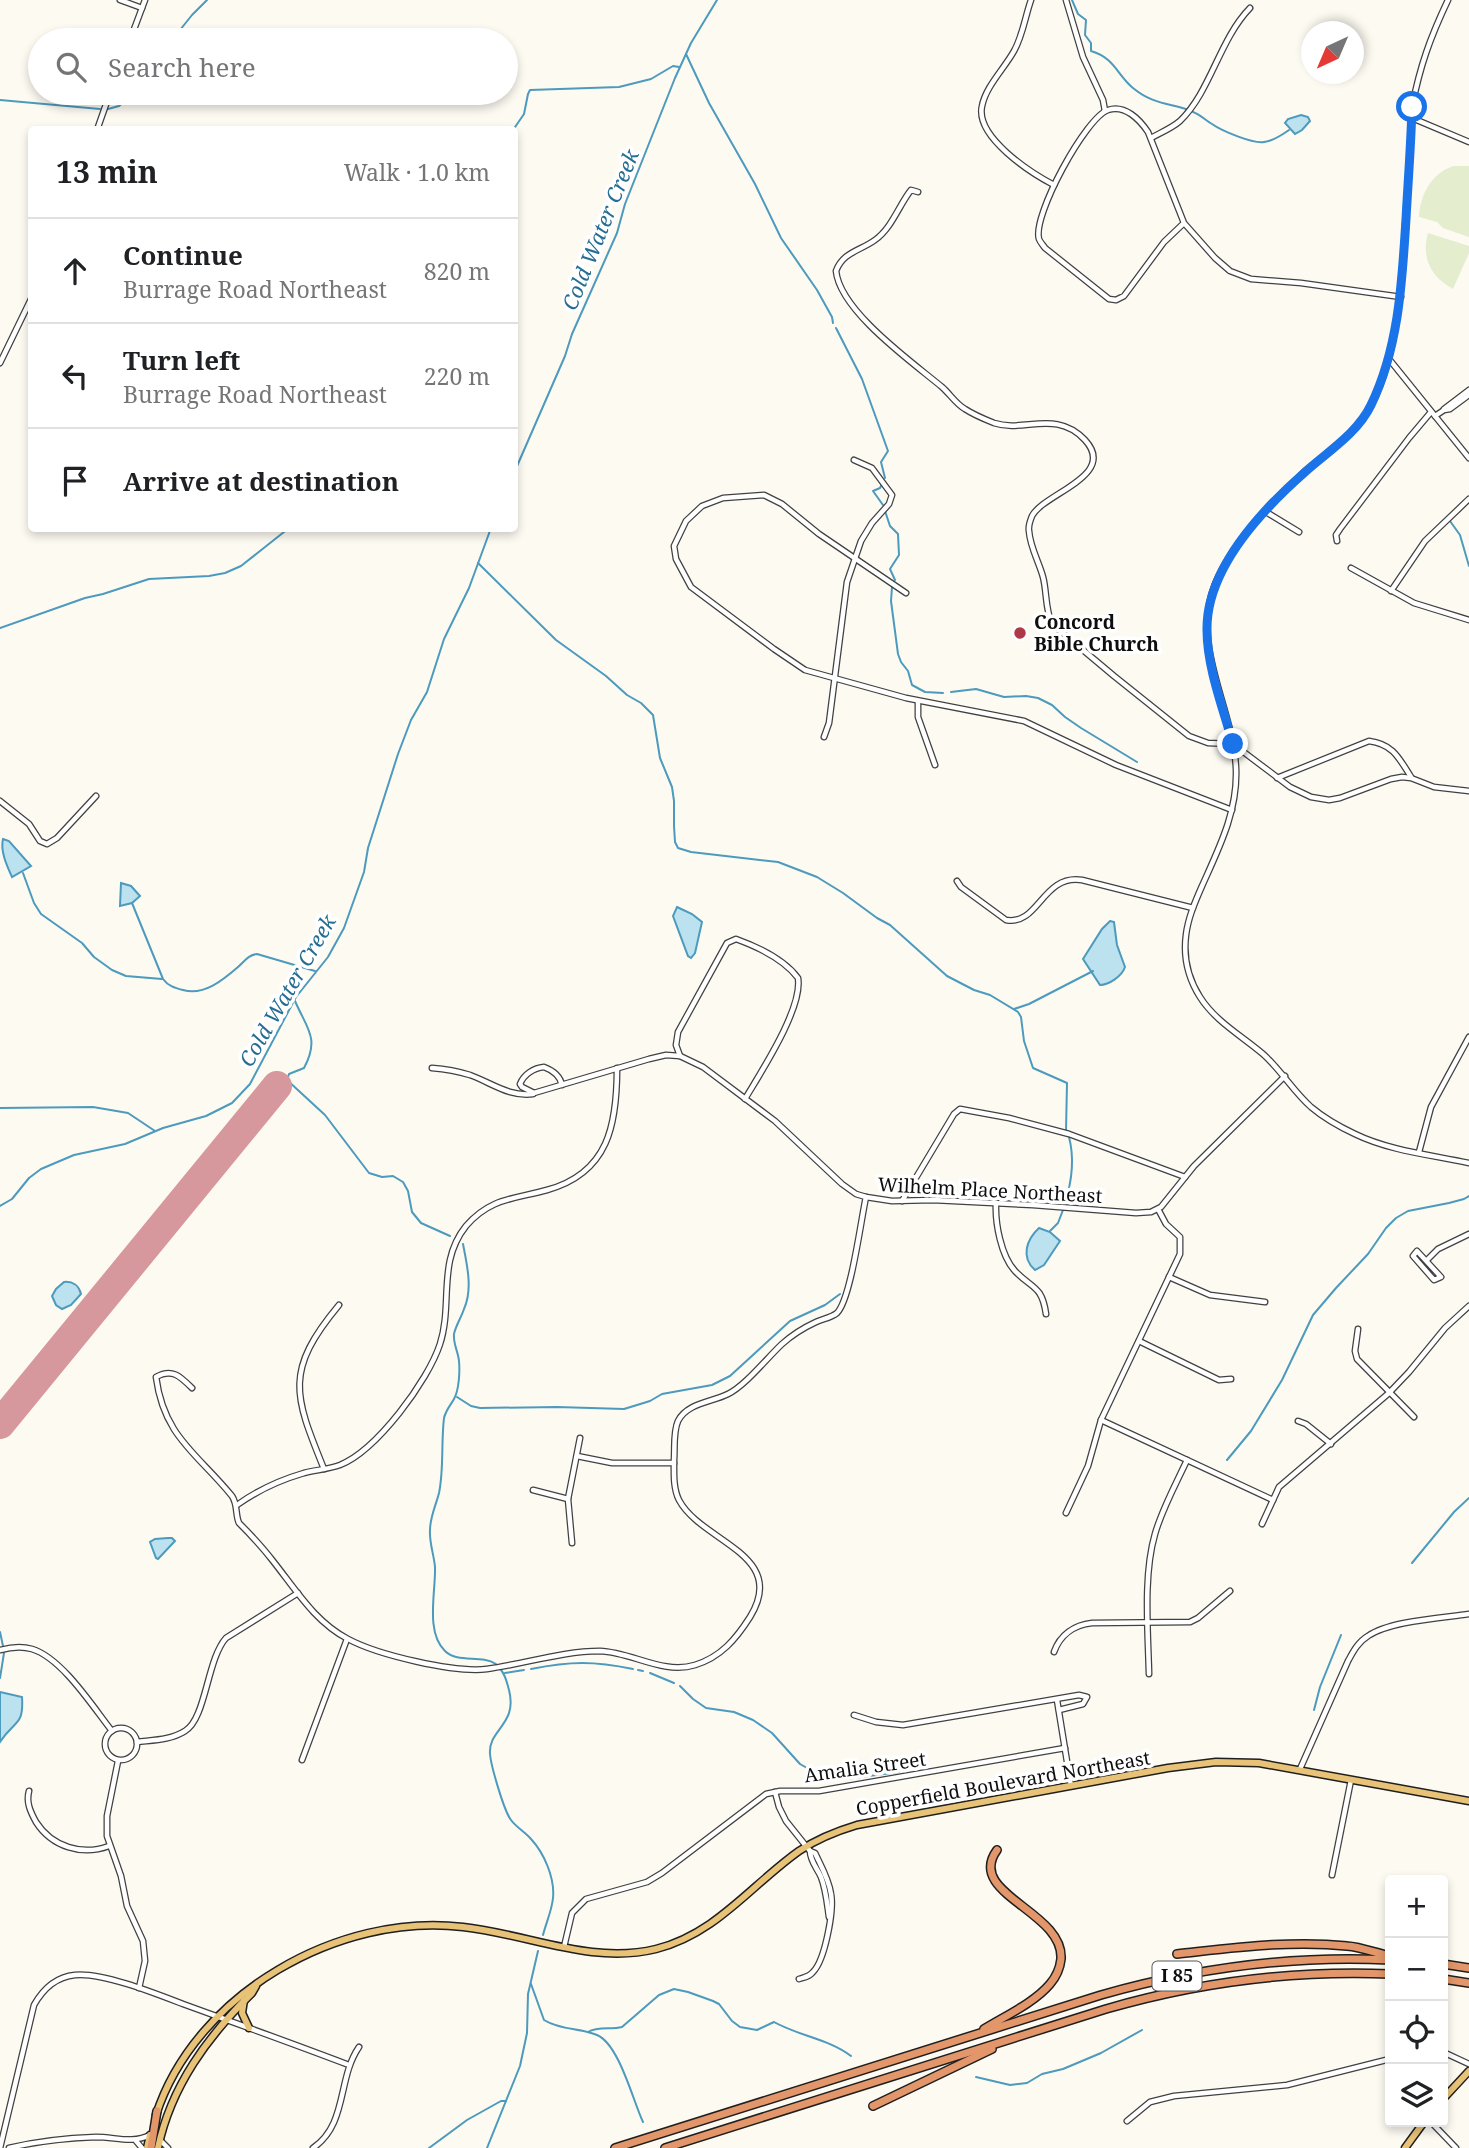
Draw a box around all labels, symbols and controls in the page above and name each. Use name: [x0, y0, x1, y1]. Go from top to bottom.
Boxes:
north arrow: [1301, 21, 1364, 84]
search box: [28, 28, 518, 105]
icon: search: [52, 48, 90, 86]
text: Search here: [108, 49, 256, 85]
route start: [1396, 91, 1427, 122]
water label: Cold Water Creek: [555, 144, 645, 314]
text: 13 min: [56, 151, 158, 192]
text: Walk · 1.0 km: [344, 156, 490, 188]
text: Continue: [123, 237, 243, 273]
icon: ahead: [56, 252, 94, 290]
text: 820 m: [424, 255, 490, 287]
text: Burrage Road Northeast: [123, 273, 387, 305]
text: Turn left: [123, 342, 240, 378]
icon: left: [56, 357, 94, 395]
text: 220 m: [424, 360, 490, 392]
text: Burrage Road Northeast: [123, 378, 387, 410]
icon: arrive: [56, 462, 94, 500]
text: Arrive at destination: [123, 463, 399, 499]
place label: Concord Bible Church: [1034, 609, 1159, 657]
marker: Concord Bible Church: [1012, 625, 1028, 641]
route end: [1217, 728, 1248, 759]
water label: Cold Water Creek: [232, 909, 342, 1071]
street label: Wilhelm Place Northeast: [877, 1171, 1103, 1209]
street label: Copperfield Boulevard Northeast: [854, 1744, 1152, 1822]
street label: Amalia Street: [802, 1746, 928, 1788]
map controls: [1385, 1875, 1448, 2127]
button: +: [1385, 1875, 1448, 1938]
button: −: [1385, 1938, 1448, 2001]
road number: I 85: [1152, 1962, 1202, 1990]
button: locate: [1385, 2001, 1448, 2064]
button: layers: [1385, 2064, 1448, 2127]

